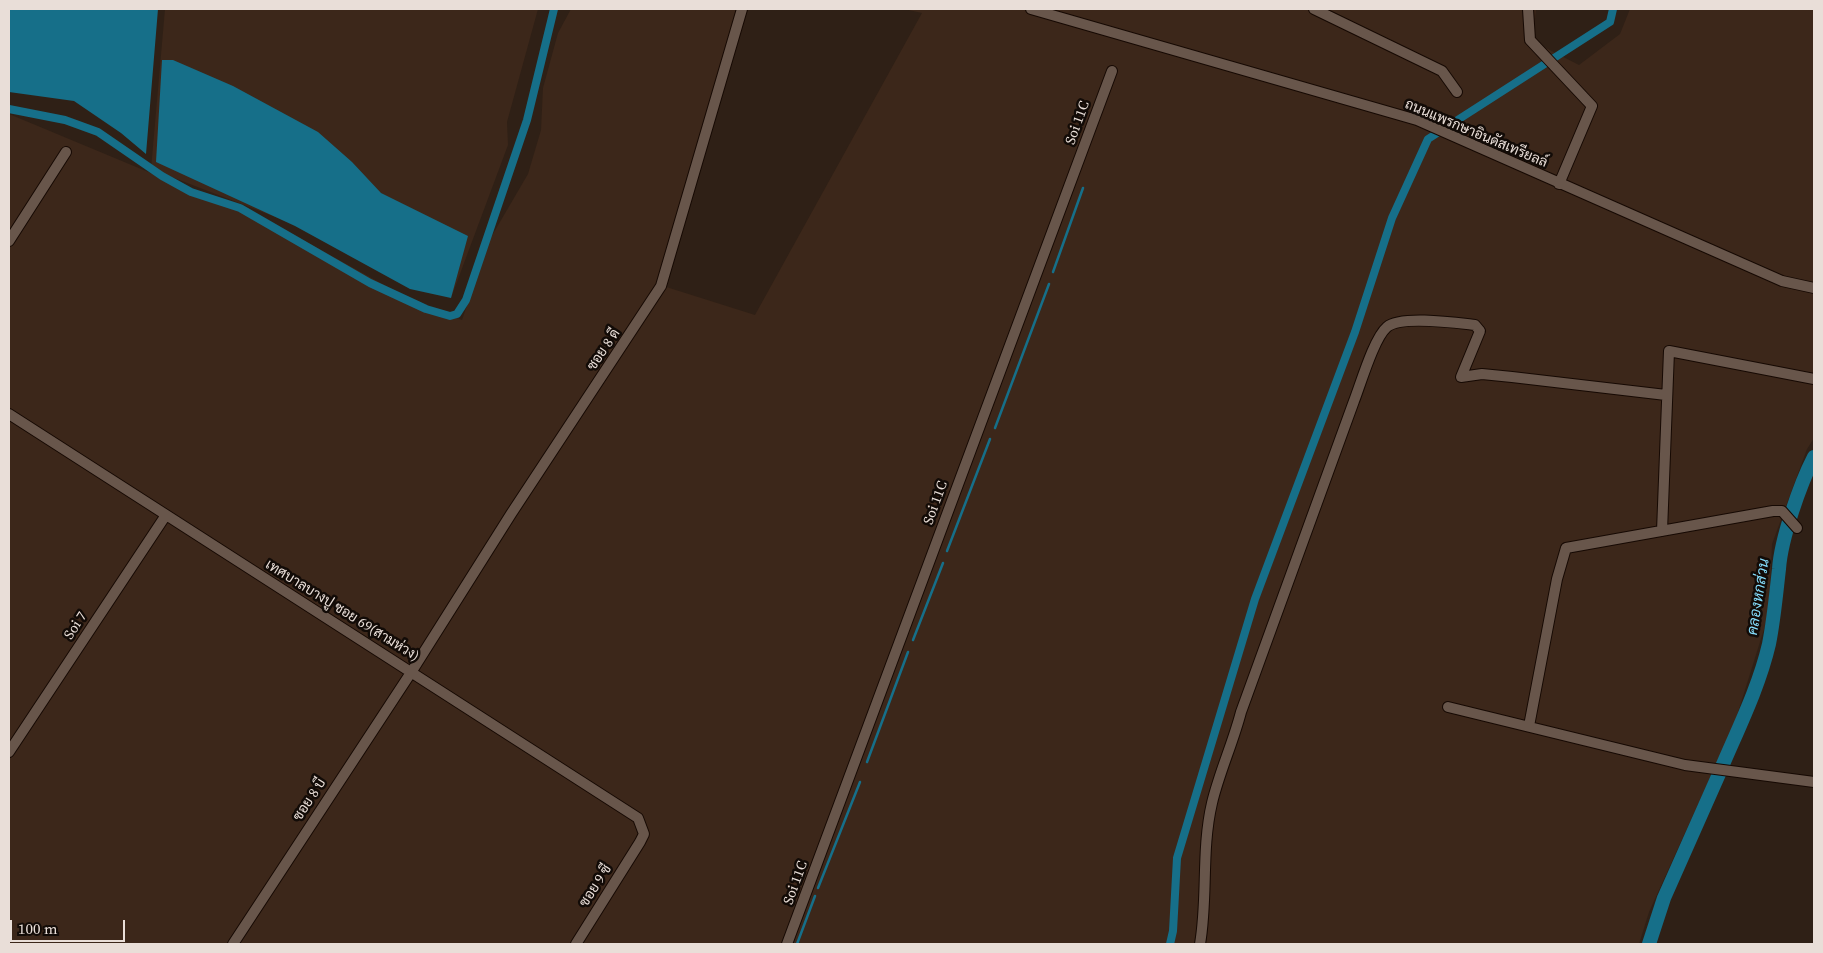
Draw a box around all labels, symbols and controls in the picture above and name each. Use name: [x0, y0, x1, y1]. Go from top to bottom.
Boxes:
street label: ถนนแพรกษาอินดัสเทรียลล์: [1402, 96, 1550, 172]
street label: Soi 11C: [1062, 99, 1094, 147]
street label: ซอย 8 ดี: [584, 326, 624, 374]
street label: Soi 11C: [920, 479, 952, 527]
street label: เทศบาลบางปู ซอย 69(สามห่วง): [262, 557, 422, 665]
water label: คลองหกส่วน: [1744, 557, 1774, 637]
street label: Soi 7: [61, 609, 91, 643]
street label: ซอย 8 บี: [290, 776, 330, 824]
street label: Soi 11C: [780, 859, 812, 907]
street label: ซอย 9 ซี: [576, 862, 616, 910]
scale bar: [12, 910, 128, 942]
text: 100 m: [18, 918, 58, 939]

